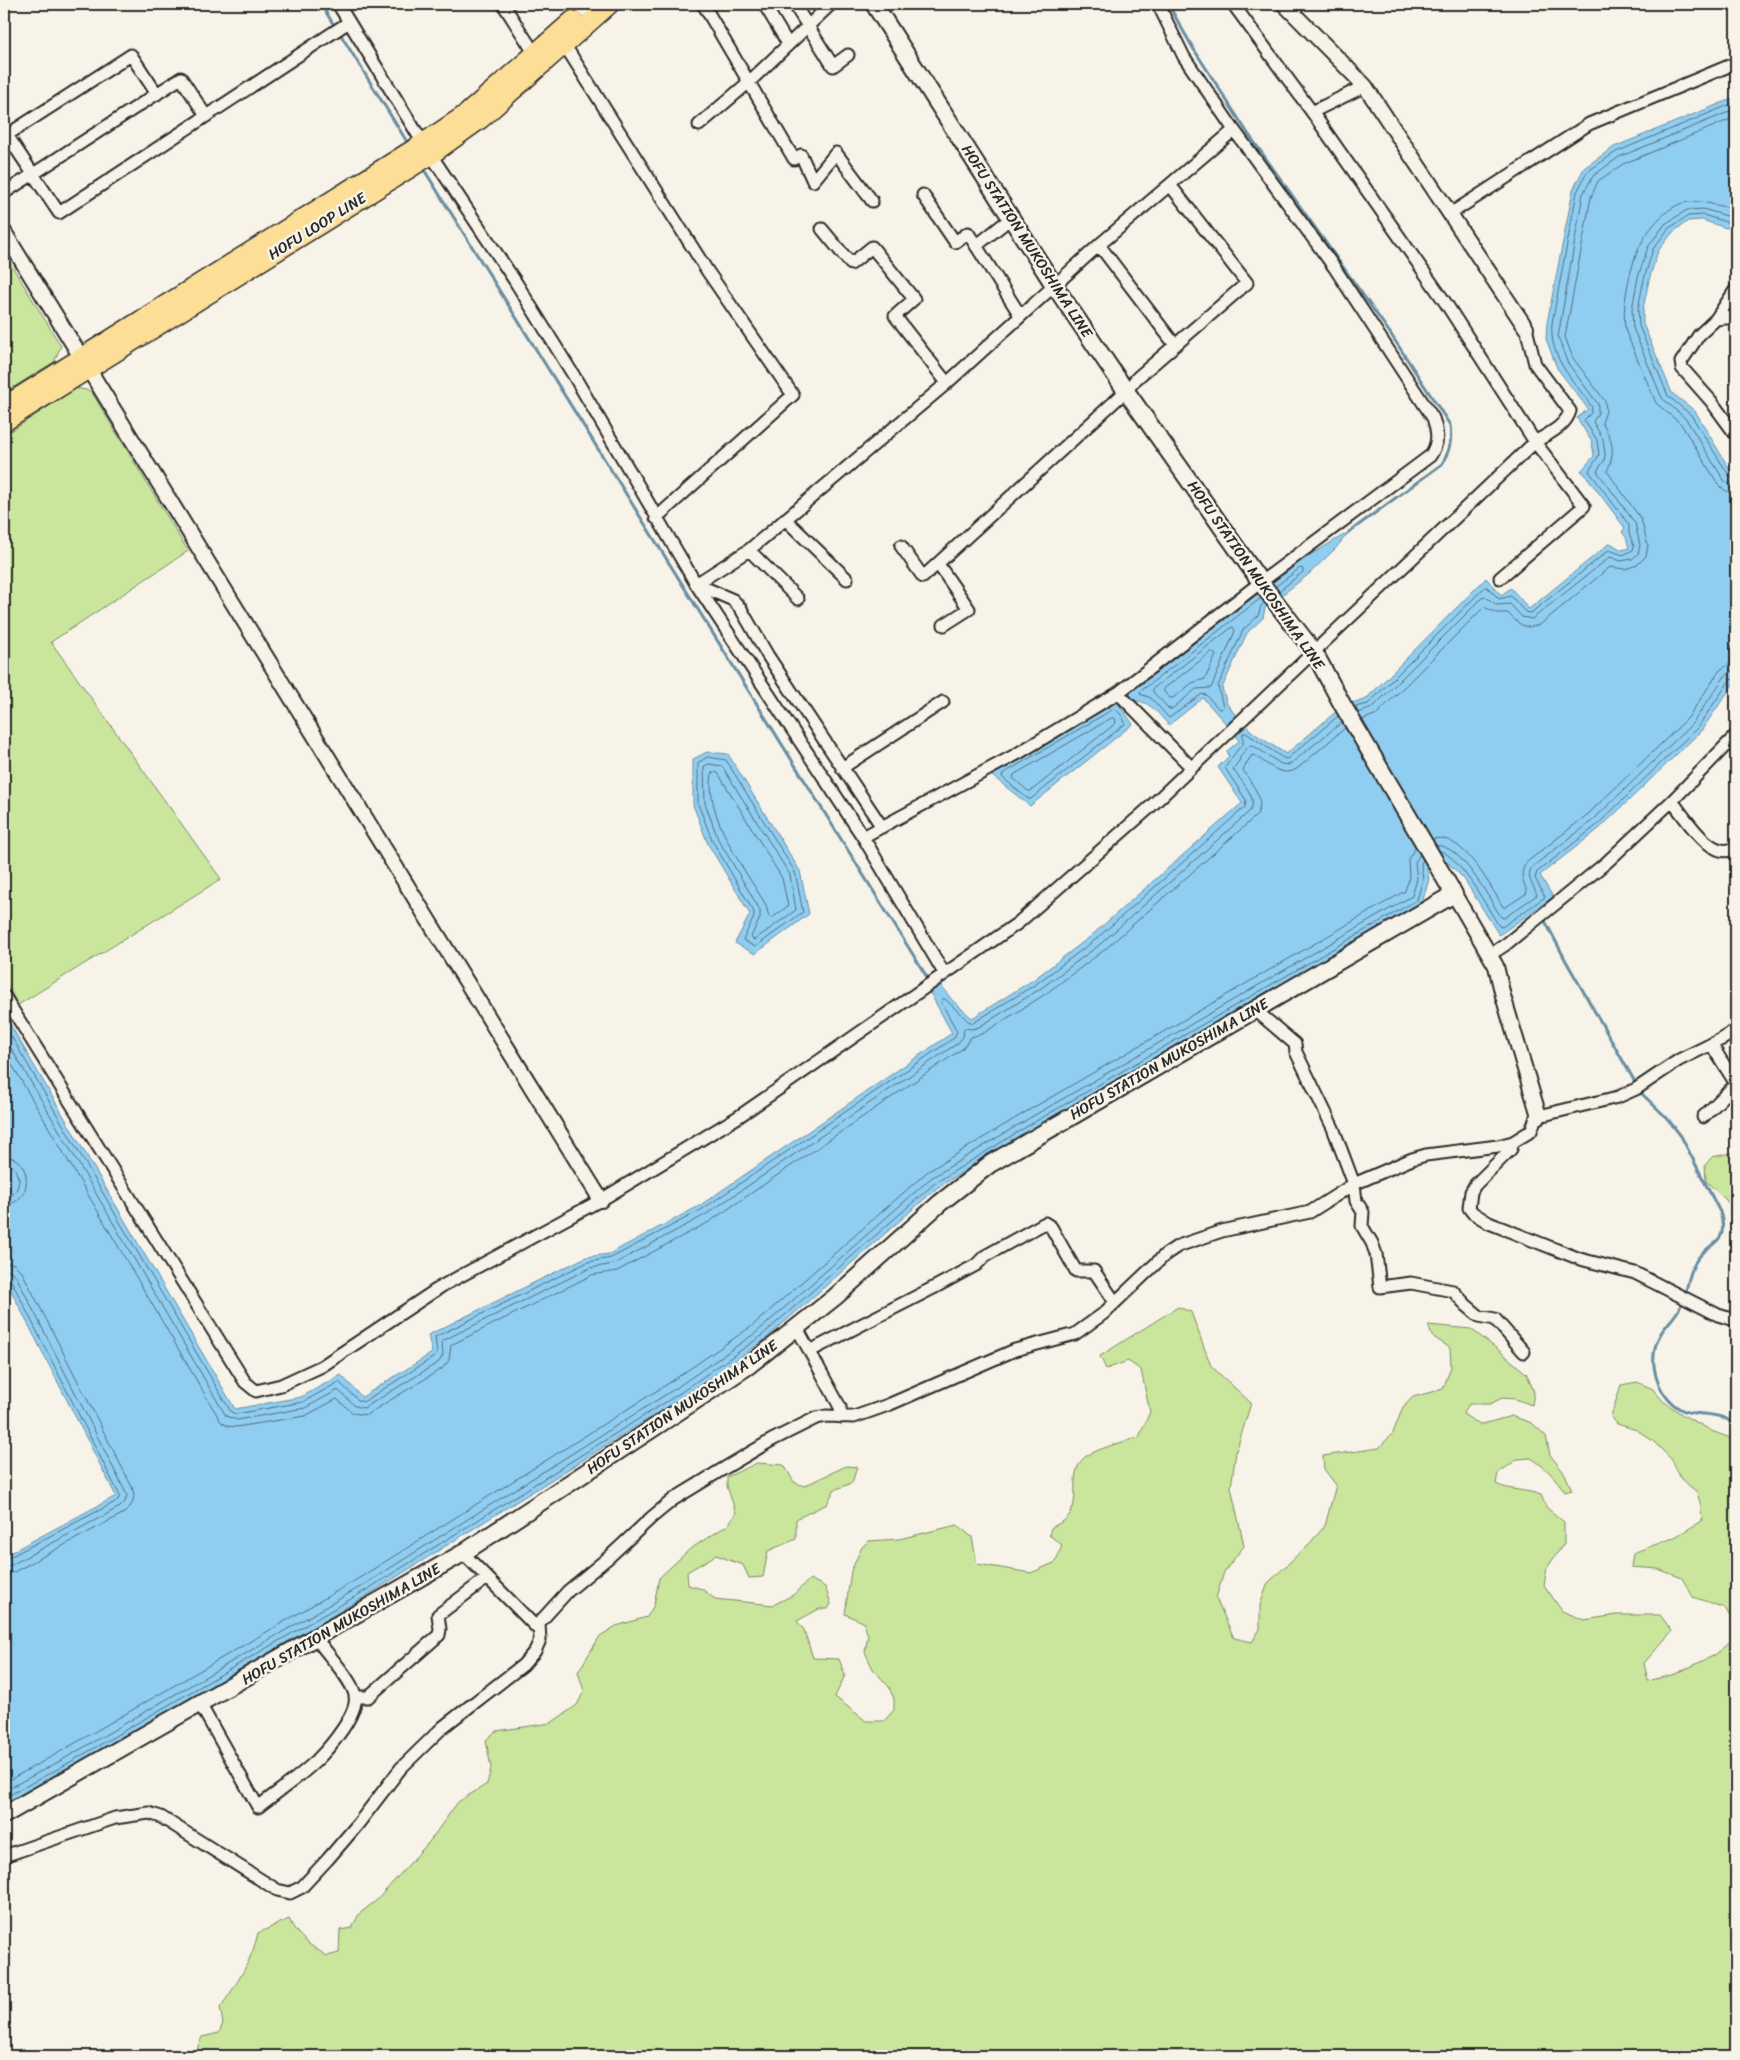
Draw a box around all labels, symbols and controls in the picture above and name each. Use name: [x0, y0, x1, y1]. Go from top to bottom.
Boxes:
street label: HOFU STATION MUKOSHIMA LINE: [954, 139, 1100, 344]
street label: HOFU LOOP LINE: [263, 184, 373, 267]
street label: HOFU STATION MUKOSHIMA LINE: [1180, 475, 1333, 677]
street label: HOFU STATION MUKOSHIMA LINE: [1064, 990, 1275, 1127]
street label: HOFU STATION MUKOSHIMA LINE: [581, 1332, 785, 1481]
street label: HOFU STATION MUKOSHIMA LINE: [236, 1555, 447, 1692]

